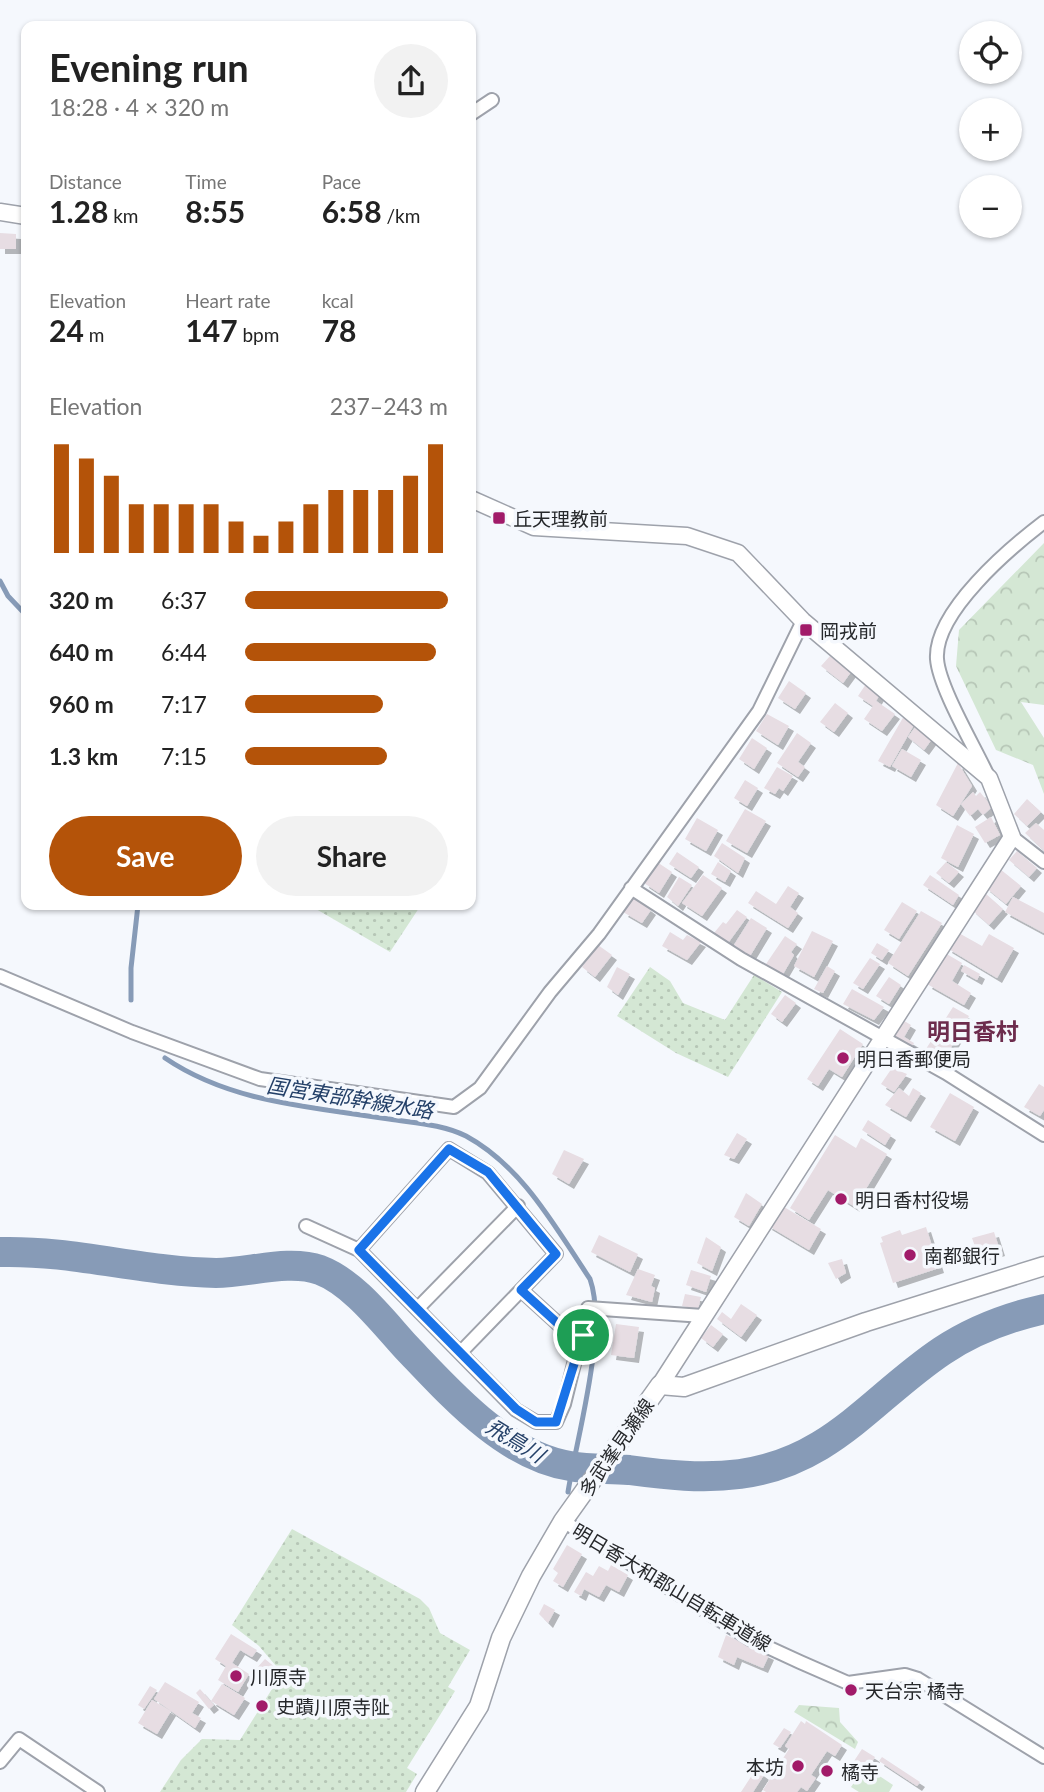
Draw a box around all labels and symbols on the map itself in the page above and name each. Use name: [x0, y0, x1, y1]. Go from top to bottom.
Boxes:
place label: 丘天理教前: [513, 507, 608, 530]
marker: 丘天理教前: [491, 510, 507, 526]
place label: 岡戎前: [820, 619, 877, 642]
marker: 岡戎前: [798, 622, 814, 638]
district label: 明日香村: [927, 1017, 1019, 1045]
place label: 明日香郵便局: [857, 1047, 971, 1070]
marker: 明日香郵便局: [835, 1050, 851, 1066]
water label: 国営東部幹線水路: [265, 1072, 437, 1123]
place label: 明日香村役場: [855, 1188, 969, 1211]
marker: 明日香村役場: [833, 1191, 849, 1207]
place label: 南都銀行: [924, 1244, 1000, 1267]
marker: 南都銀行: [902, 1247, 918, 1263]
pin: [553, 1305, 613, 1365]
street label: 多武峯見瀬線: [574, 1394, 658, 1500]
water label: 飛鳥川: [483, 1413, 551, 1468]
street label: 明日香大和郡山自転車道線: [568, 1518, 776, 1656]
place label: 川原寺: [250, 1665, 307, 1688]
marker: 川原寺: [228, 1668, 244, 1684]
place label: 天台宗 橘寺: [865, 1679, 965, 1702]
marker: 天台宗 橘寺: [843, 1682, 859, 1698]
place label: 史蹟川原寺阯: [276, 1695, 390, 1718]
marker: 史蹟川原寺阯: [254, 1698, 270, 1714]
place label: 本坊: [746, 1755, 784, 1778]
marker: 本坊: [790, 1758, 806, 1774]
place label: 橘寺: [841, 1760, 879, 1783]
marker: 橘寺: [819, 1763, 835, 1779]

